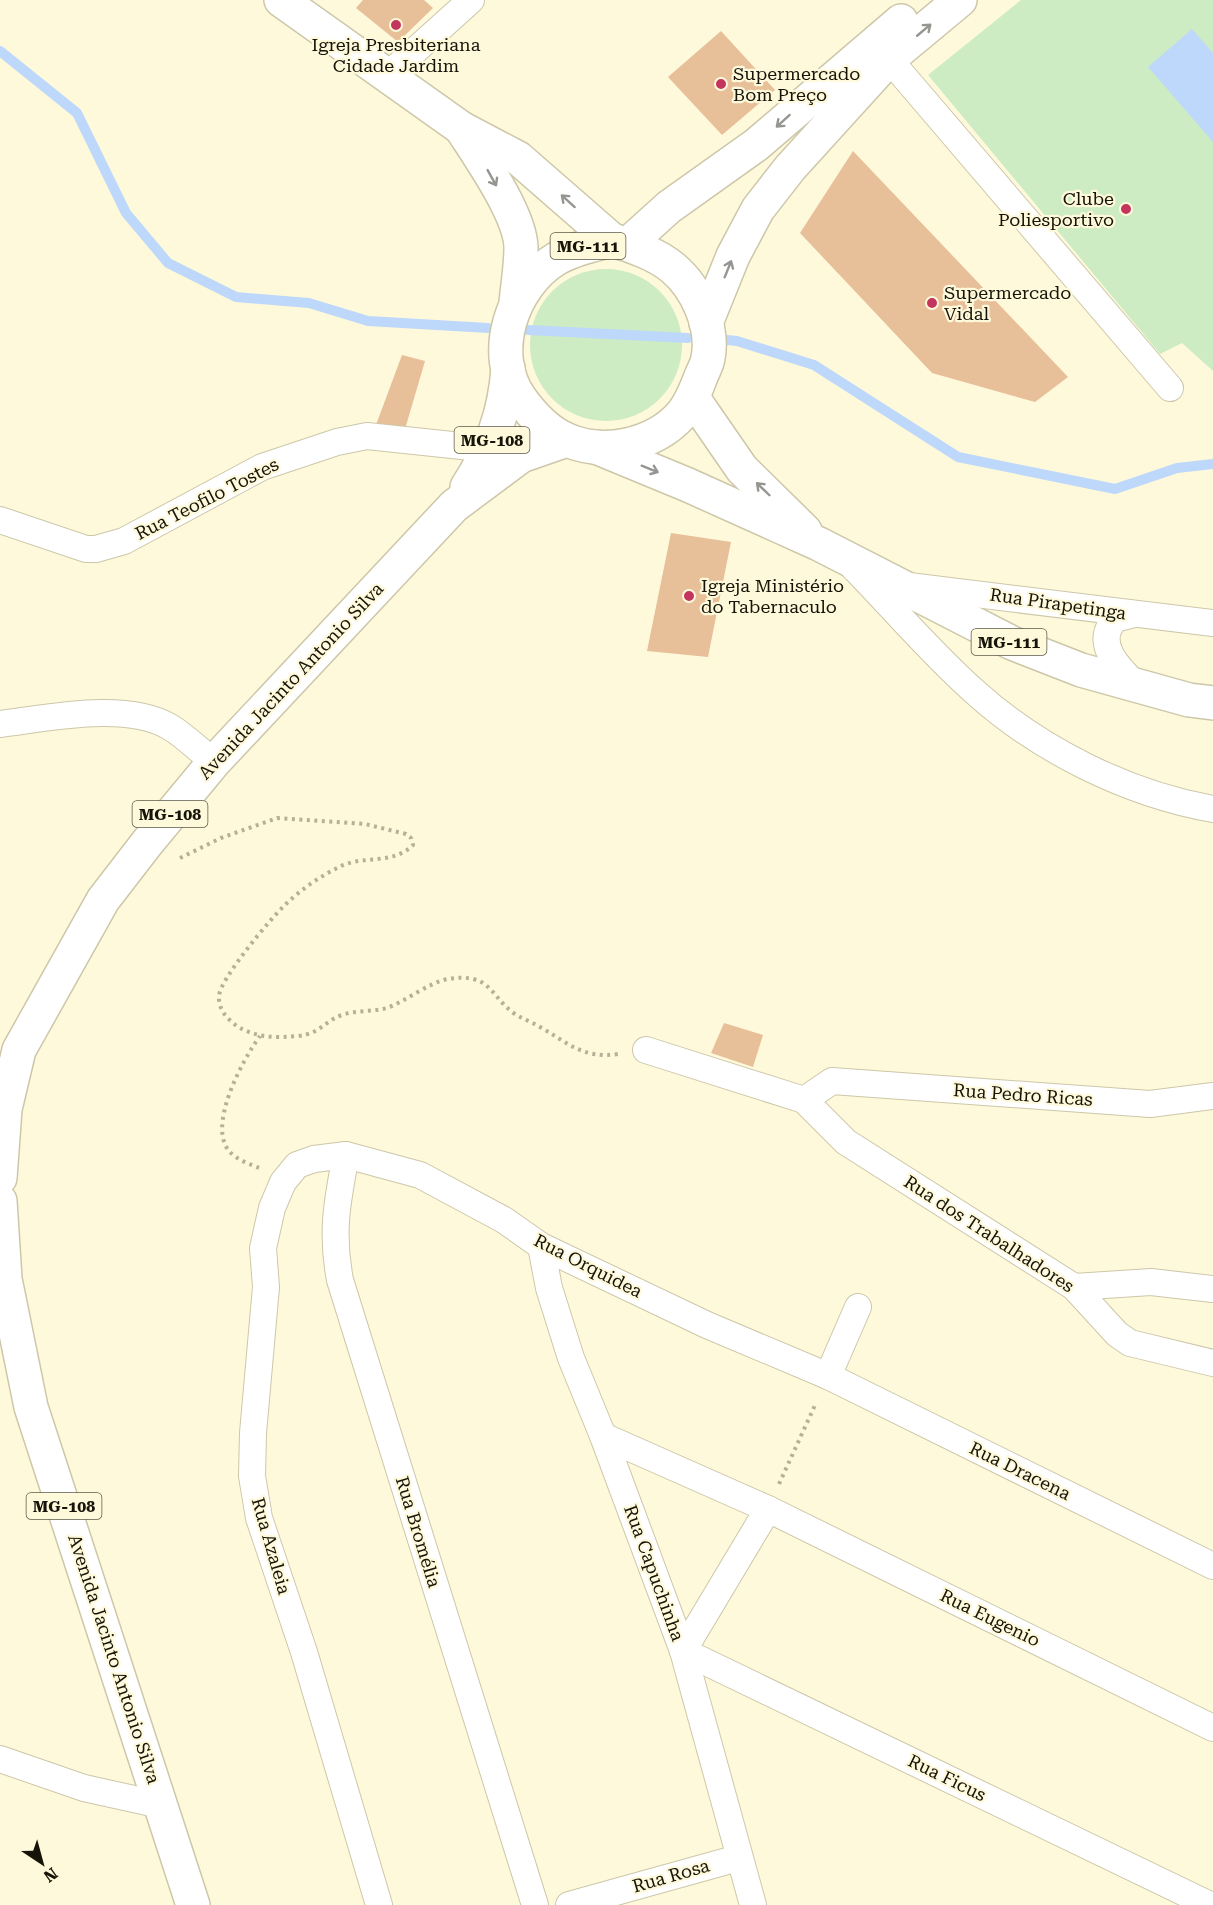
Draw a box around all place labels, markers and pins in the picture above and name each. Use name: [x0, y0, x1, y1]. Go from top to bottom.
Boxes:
marker: Igreja Presbiteriana Cidade Jardim: [389, 18, 403, 32]
place label: Igreja Presbiteriana Cidade Jardim: [312, 34, 481, 76]
place label: Supermercado Bom Preço: [733, 63, 860, 105]
marker: Supermercado Bom Preço: [714, 77, 728, 91]
place label: Clube Poliesportivo: [998, 188, 1114, 230]
marker: Clube Poliesportivo: [1119, 202, 1133, 216]
place label: Supermercado Vidal: [944, 282, 1071, 324]
marker: Supermercado Vidal: [925, 296, 939, 310]
place label: Igreja Ministério do Tabernaculo: [701, 575, 844, 617]
marker: Igreja Ministério do Tabernaculo: [682, 589, 696, 603]

